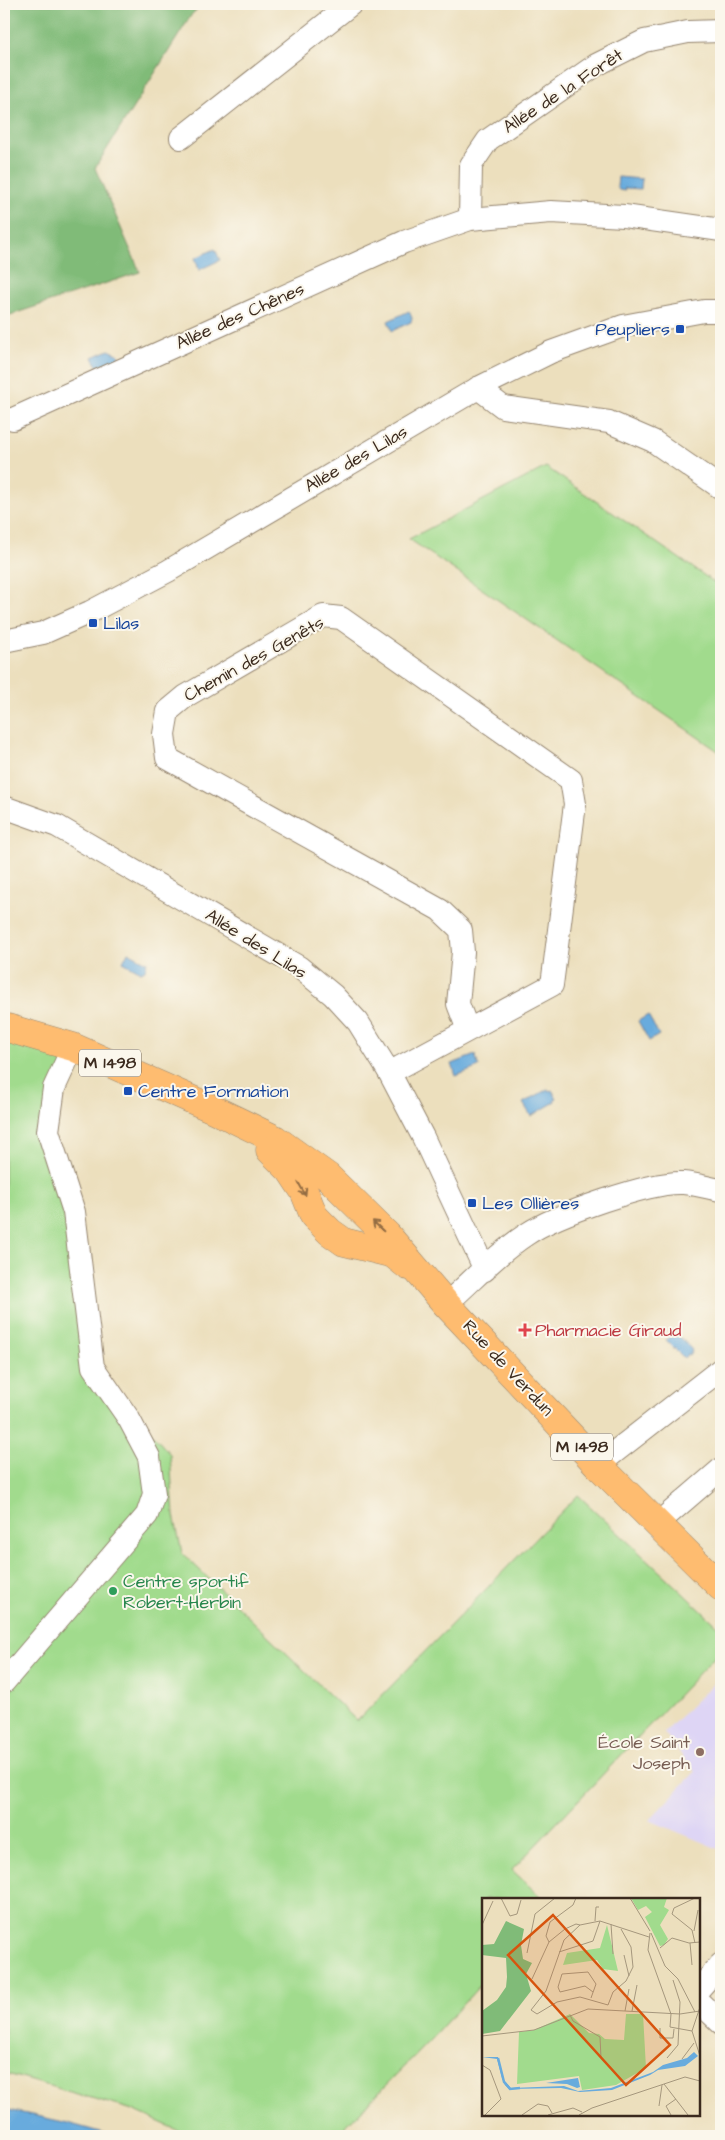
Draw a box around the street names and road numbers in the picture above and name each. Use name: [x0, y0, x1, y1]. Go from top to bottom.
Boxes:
street label: Allée de la Forêt: [498, 42, 629, 139]
street label: Allée des Chênes: [172, 276, 308, 356]
street label: Allée des Lilas: [300, 419, 412, 499]
street label: Chemin des Genêts: [179, 610, 329, 708]
street label: Allée des Lilas: [200, 903, 312, 985]
road number: M 1498: [79, 1050, 141, 1076]
street label: Rue de Verdun: [457, 1314, 559, 1422]
road number: M 1498: [551, 1434, 613, 1460]

